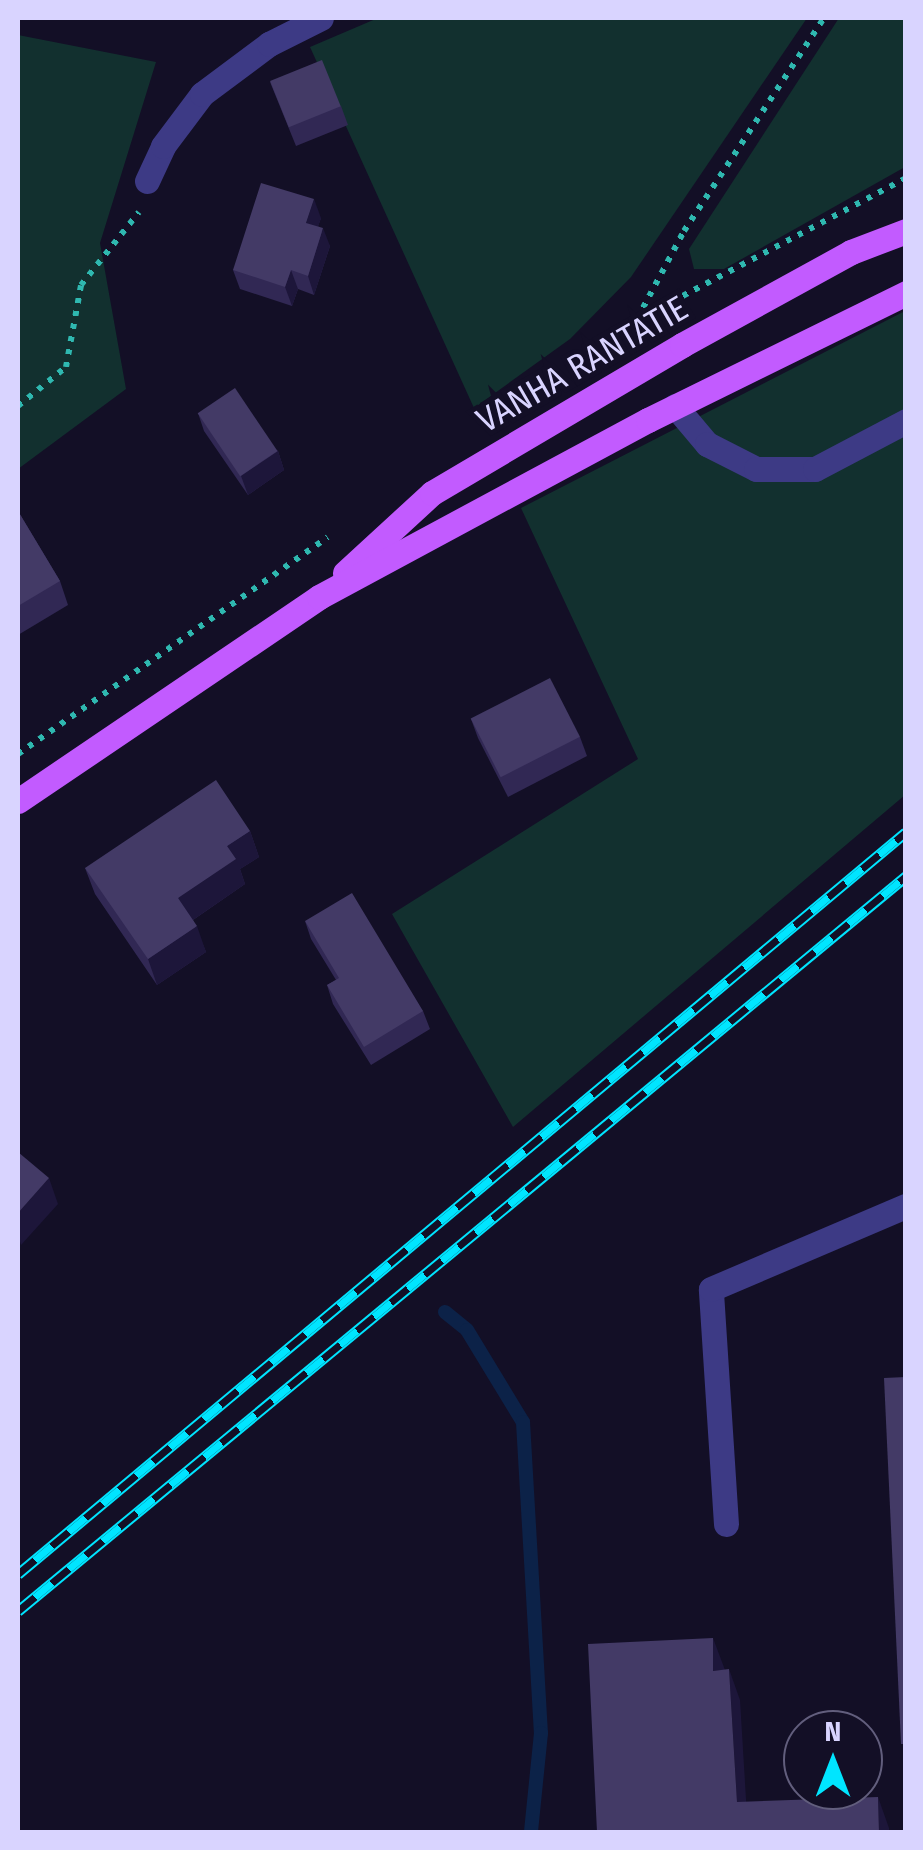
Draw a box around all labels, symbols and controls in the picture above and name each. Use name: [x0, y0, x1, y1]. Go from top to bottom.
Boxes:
street label: VANHA RANTATIE: [469, 287, 695, 441]
north arrow: [783, 1710, 883, 1810]
text: N: [825, 1715, 841, 1748]

